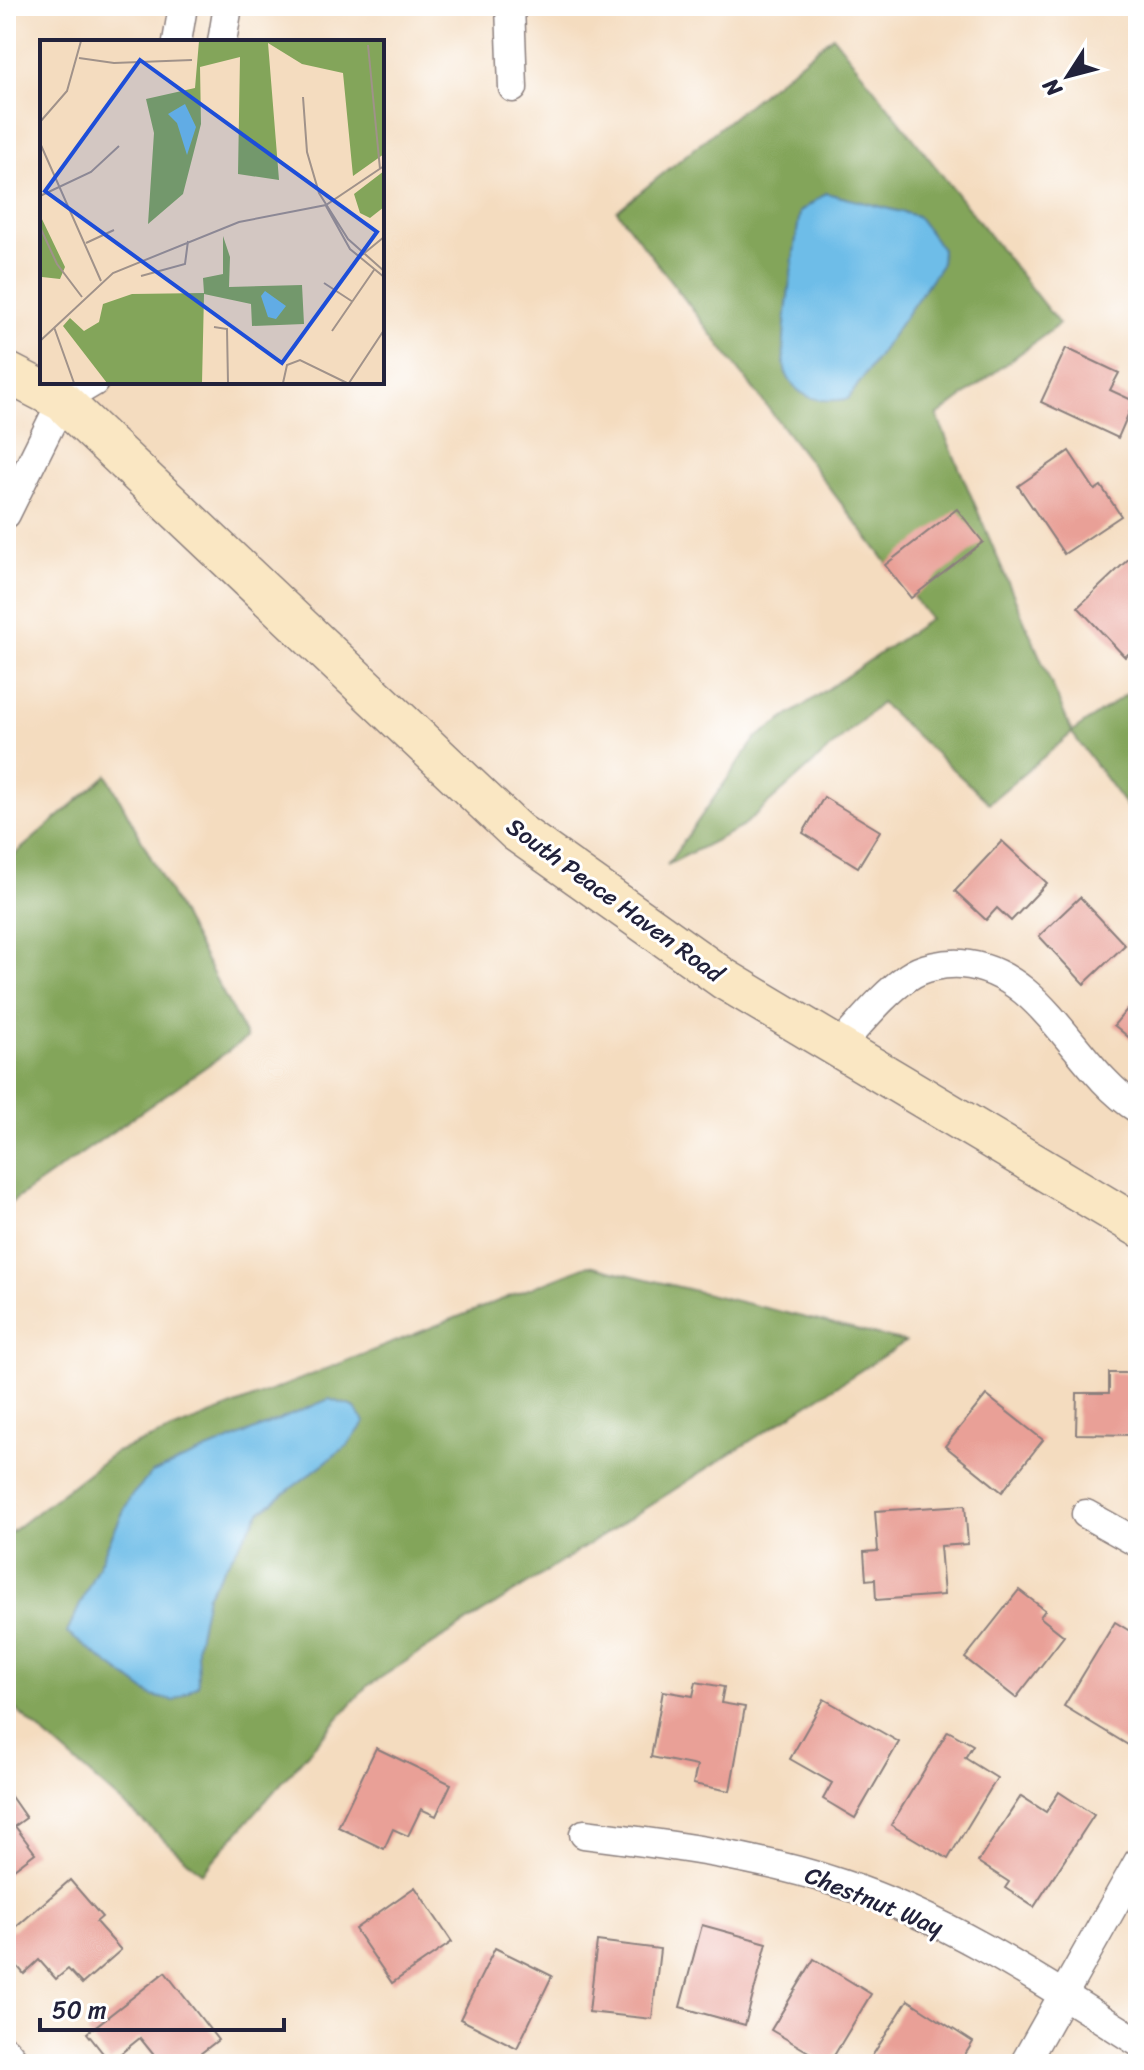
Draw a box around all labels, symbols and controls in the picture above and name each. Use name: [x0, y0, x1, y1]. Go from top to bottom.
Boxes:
north arrow: [1028, 36, 1108, 116]
inset map: [40, 40, 384, 384]
text: N: [1032, 69, 1073, 106]
street label: South Peace Haven Road: [497, 806, 734, 994]
street label: Chestnut Way: [798, 1854, 950, 1948]
scale bar: [40, 1982, 284, 2032]
text: 50 m: [52, 1989, 107, 2031]

